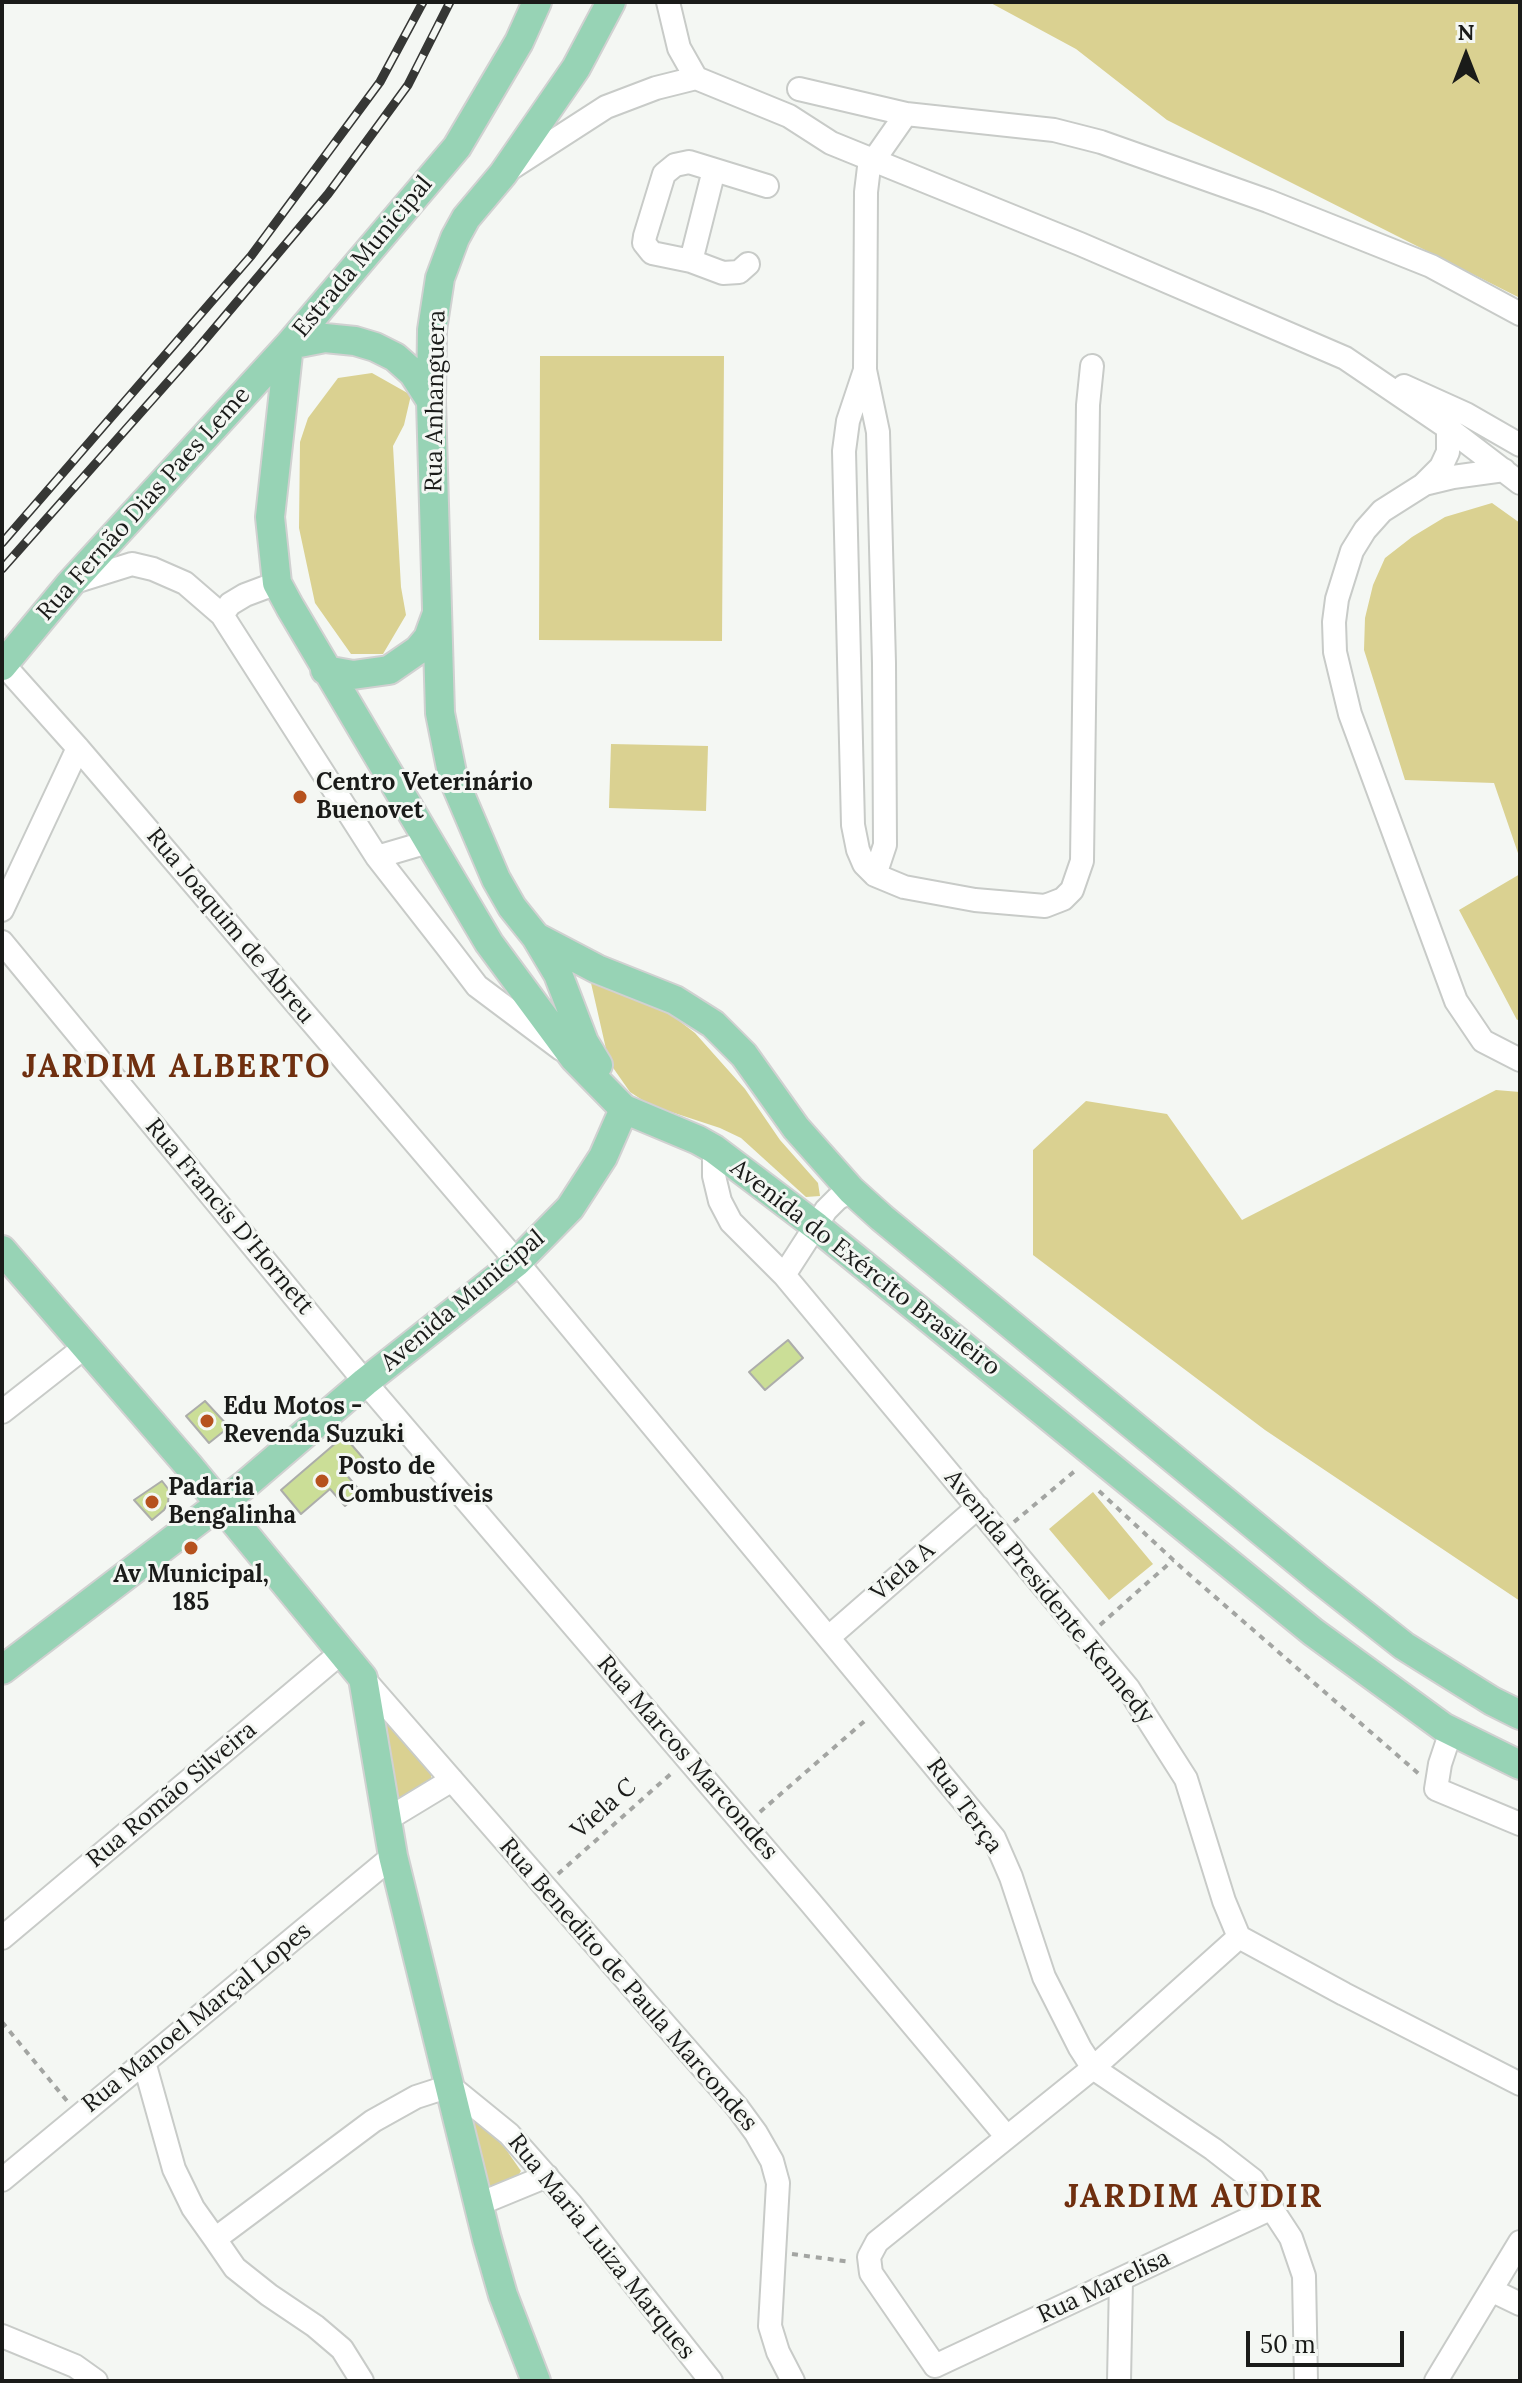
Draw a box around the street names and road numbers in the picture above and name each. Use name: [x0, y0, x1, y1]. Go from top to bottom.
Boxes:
street label: Estrada Municipal: [287, 171, 439, 343]
street label: Rua Anhanguera: [420, 310, 452, 492]
street label: Rua Fernão Dias Paes Leme: [31, 381, 257, 627]
street label: Rua Joaquim de Abreu: [140, 822, 320, 1030]
street label: Rua Francis D'Hornett: [139, 1113, 319, 1321]
street label: Avenida do Exército Brasileiro: [724, 1154, 1006, 1382]
street label: Avenida Municipal: [375, 1224, 551, 1378]
street label: Avenida Presidente Kennedy: [938, 1464, 1160, 1730]
street label: Viela A: [865, 1536, 941, 1608]
street label: Rua Marcos Marcondes: [590, 1650, 784, 1866]
street label: Rua Romão Silveira: [81, 1716, 263, 1874]
street label: Rua Terça: [920, 1753, 1008, 1859]
street label: Viela C: [565, 1773, 643, 1845]
street label: Rua Benedito de Paula Marcondes: [493, 1833, 763, 2137]
street label: Rua Manoel Marçal Lopes: [77, 1917, 317, 2119]
street label: Rua Maria Luiza Marques: [501, 2129, 701, 2365]
street label: Rua Marelisa: [1033, 2244, 1175, 2330]

